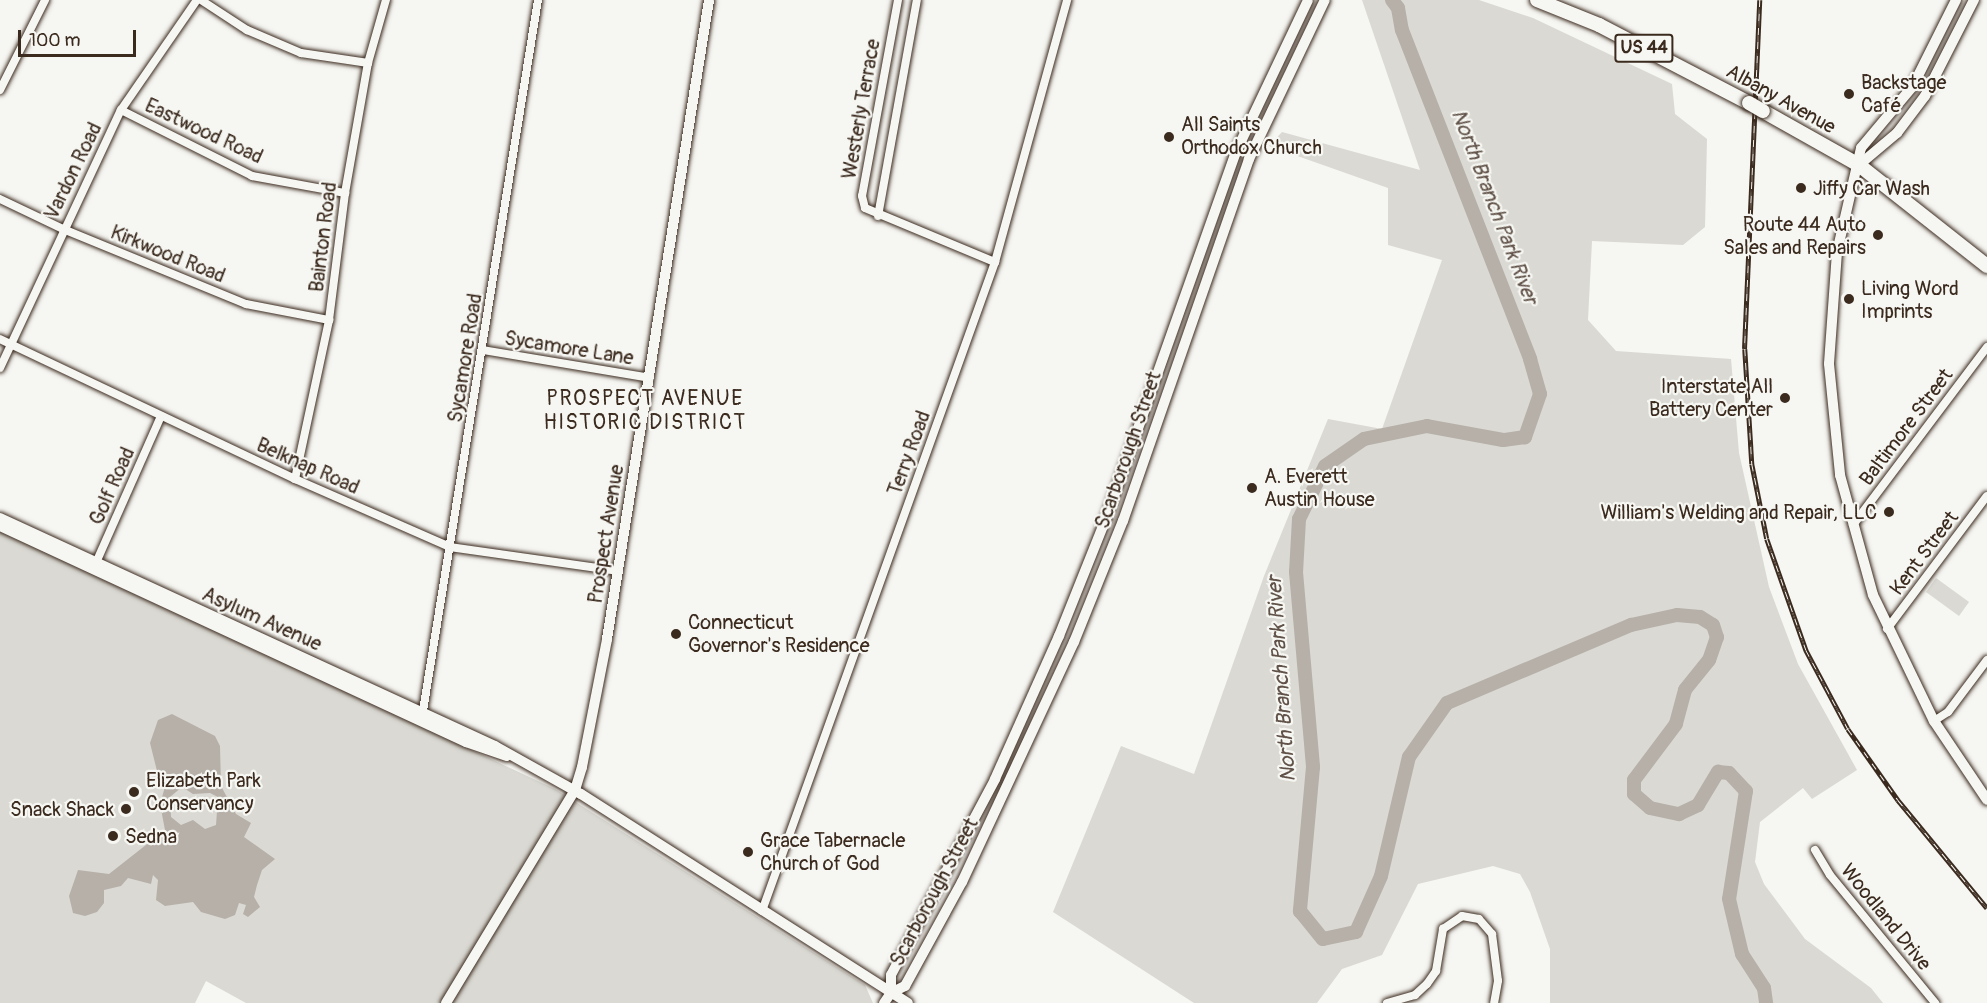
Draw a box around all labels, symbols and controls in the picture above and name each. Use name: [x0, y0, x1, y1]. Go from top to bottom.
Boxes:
scale bar: [21, 18, 140, 56]
text: 100 m: [29, 29, 81, 52]
road number: US 44: [1614, 33, 1674, 63]
street label: Westerly Terrace: [837, 37, 885, 181]
street label: Albany Avenue: [1722, 59, 1840, 139]
place label: Backstage Café: [1861, 70, 1946, 117]
marker: Backstage Café: [1842, 87, 1856, 101]
street label: Eastwood Road: [141, 93, 267, 169]
water label: North Branch Park River: [1445, 106, 1543, 308]
place label: All Saints Orthodox Church: [1181, 113, 1322, 160]
street label: Vardon Road: [39, 119, 107, 223]
marker: All Saints Orthodox Church: [1162, 130, 1176, 144]
place label: Jiffy Car Wash: [1813, 176, 1930, 200]
street label: Bainton Road: [304, 181, 342, 293]
marker: Jiffy Car Wash: [1794, 181, 1808, 195]
place label: Route 44 Auto Sales and Repairs: [1723, 212, 1866, 259]
street label: Kirkwood Road: [107, 220, 229, 288]
marker: Route 44 Auto Sales and Repairs: [1871, 228, 1885, 242]
place label: Living Word Imprints: [1861, 276, 1959, 323]
street label: Sycamore Road: [443, 292, 487, 424]
marker: Living Word Imprints: [1842, 292, 1856, 306]
street label: Sycamore Lane: [503, 326, 635, 370]
street label: Baltimore Street: [1854, 364, 1958, 490]
street label: Scarborough Street: [1090, 368, 1166, 532]
place label: Interstate All Battery Center: [1649, 374, 1773, 421]
district label: PROSPECT AVENUE HISTORIC DISTRICT: [543, 386, 747, 436]
marker: Interstate All Battery Center: [1778, 391, 1792, 405]
street label: Terry Road: [883, 407, 935, 499]
street label: Belknap Road: [253, 433, 363, 499]
street label: Golf Road: [84, 443, 140, 529]
street label: Prospect Avenue: [583, 463, 629, 605]
place label: A. Everett Austin House: [1264, 464, 1375, 511]
marker: A. Everett Austin House: [1245, 481, 1259, 495]
place label: William's Welding and Repair, LLC: [1600, 500, 1877, 524]
marker: William's Welding and Repair, LLC: [1882, 505, 1896, 519]
street label: Kent Street: [1885, 506, 1963, 600]
water label: North Branch Park River: [1262, 575, 1302, 783]
street label: Asylum Avenue: [199, 582, 325, 656]
place label: Connecticut Governor's Residence: [688, 610, 870, 657]
marker: Connecticut Governor's Residence: [669, 627, 683, 641]
place label: Elizabeth Park Conservancy: [146, 768, 261, 815]
marker: Elizabeth Park Conservancy: [127, 785, 141, 799]
place label: Snack Shack: [10, 797, 114, 821]
marker: Snack Shack: [119, 802, 133, 816]
street label: Scarborough Street: [885, 814, 983, 970]
place label: Sedna: [125, 824, 177, 848]
place label: Grace Tabernacle Church of God: [760, 828, 905, 875]
marker: Sedna: [106, 829, 120, 843]
marker: Grace Tabernacle Church of God: [741, 845, 755, 859]
street label: Woodland Drive: [1836, 859, 1936, 975]

